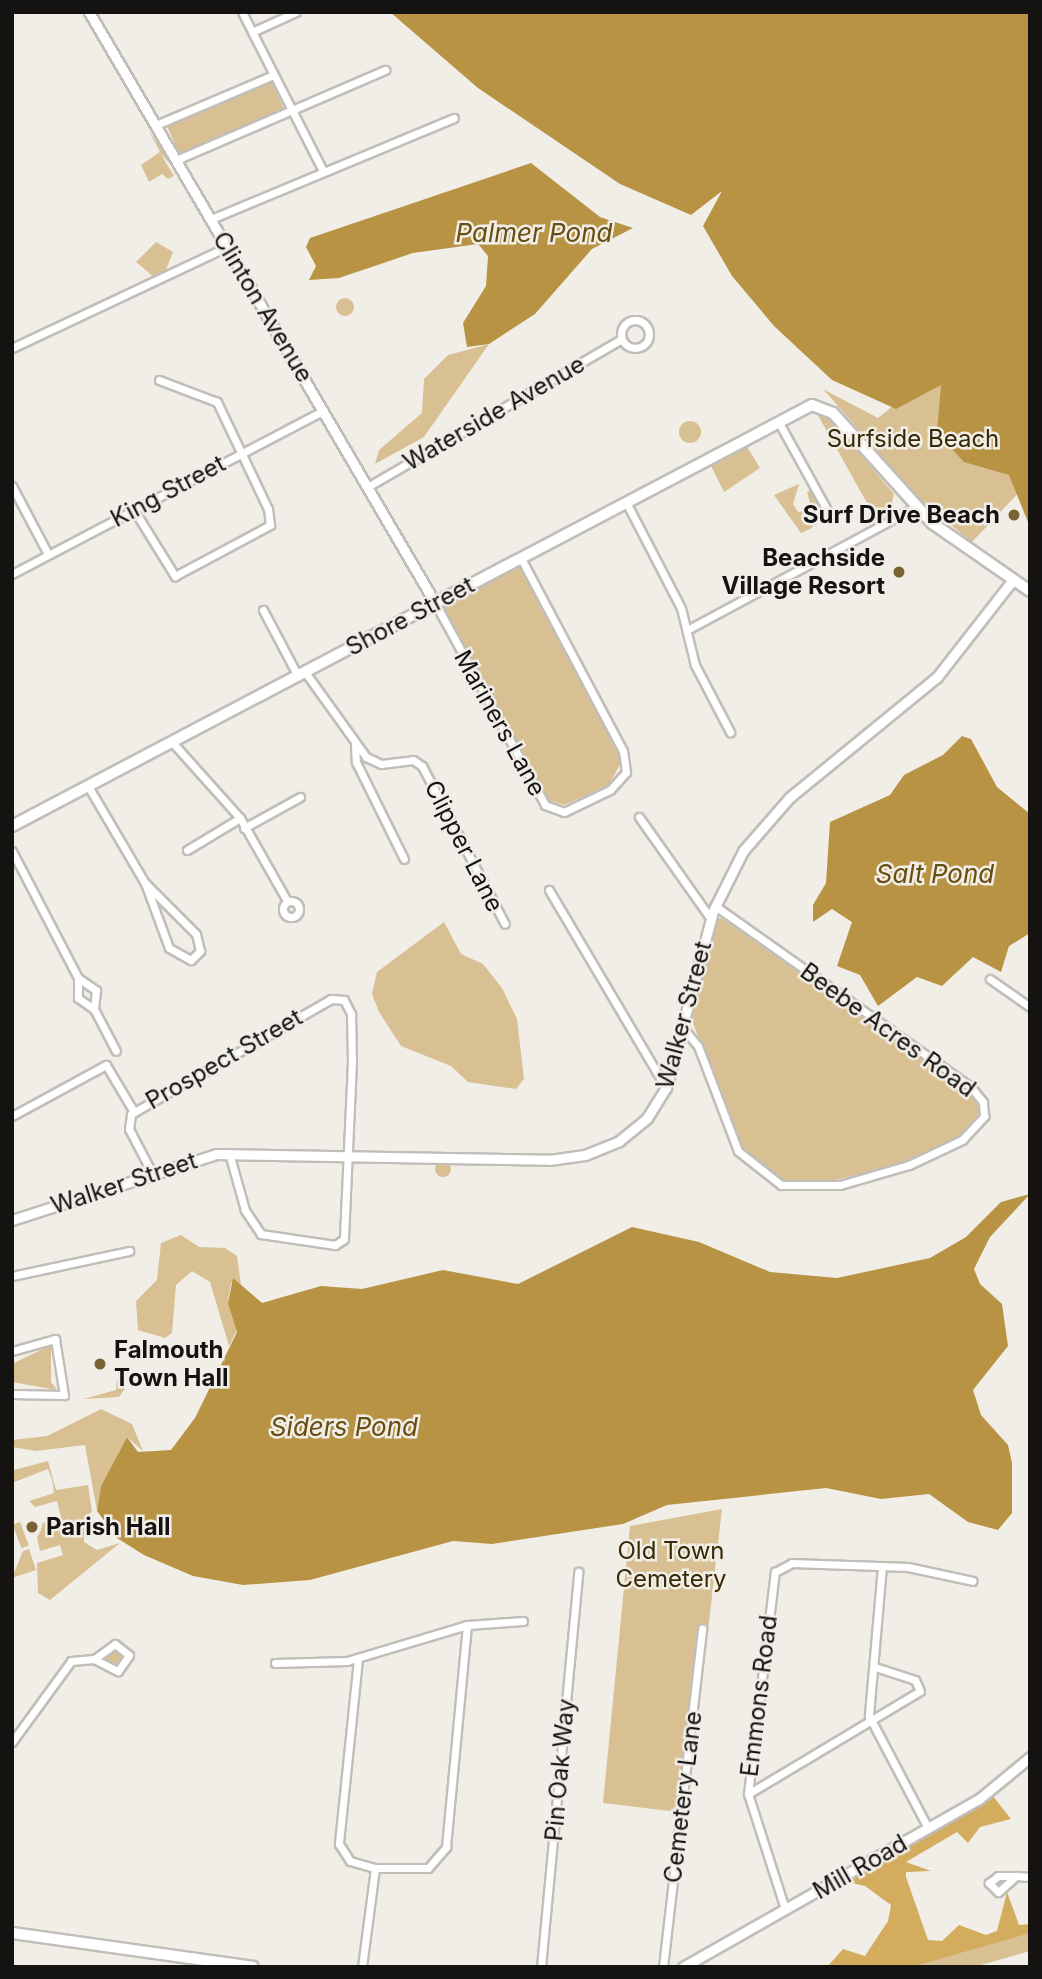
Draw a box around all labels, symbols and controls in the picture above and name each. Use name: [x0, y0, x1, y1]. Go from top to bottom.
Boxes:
water label: Palmer Pond: [456, 217, 612, 249]
street label: Clinton Avenue: [207, 226, 319, 388]
street label: Waterside Avenue: [398, 349, 590, 477]
park label: Surfside Beach: [827, 425, 999, 453]
street label: King Street: [106, 449, 230, 533]
place label: Surf Drive Beach: [803, 501, 1000, 529]
marker: Surf Drive Beach: [1006, 507, 1022, 523]
place label: Beachside Village Resort: [722, 544, 885, 600]
marker: Beachside Village Resort: [891, 564, 907, 580]
street label: Shore Street: [341, 570, 479, 662]
street label: Mariners Lane: [448, 645, 552, 801]
street label: Clipper Lane: [419, 776, 509, 916]
water label: Salt Pond: [876, 858, 994, 890]
street label: Walker Street: [650, 938, 718, 1092]
street label: Beebe Acres Road: [795, 957, 981, 1103]
street label: Prospect Street: [141, 1003, 307, 1115]
street label: Walker Street: [47, 1146, 201, 1220]
place label: Falmouth Town Hall: [114, 1336, 228, 1392]
marker: Falmouth Town Hall: [92, 1356, 108, 1372]
water label: Siders Pond: [270, 1411, 418, 1443]
place label: Parish Hall: [46, 1513, 171, 1541]
marker: Parish Hall: [24, 1519, 40, 1535]
park label: Old Town Cemetery: [615, 1537, 727, 1593]
street label: Emmons Road: [735, 1614, 783, 1778]
street label: Pin Oak Way: [539, 1698, 581, 1842]
street label: Cemetery Lane: [658, 1709, 708, 1885]
street label: Mill Road: [808, 1829, 912, 1905]

